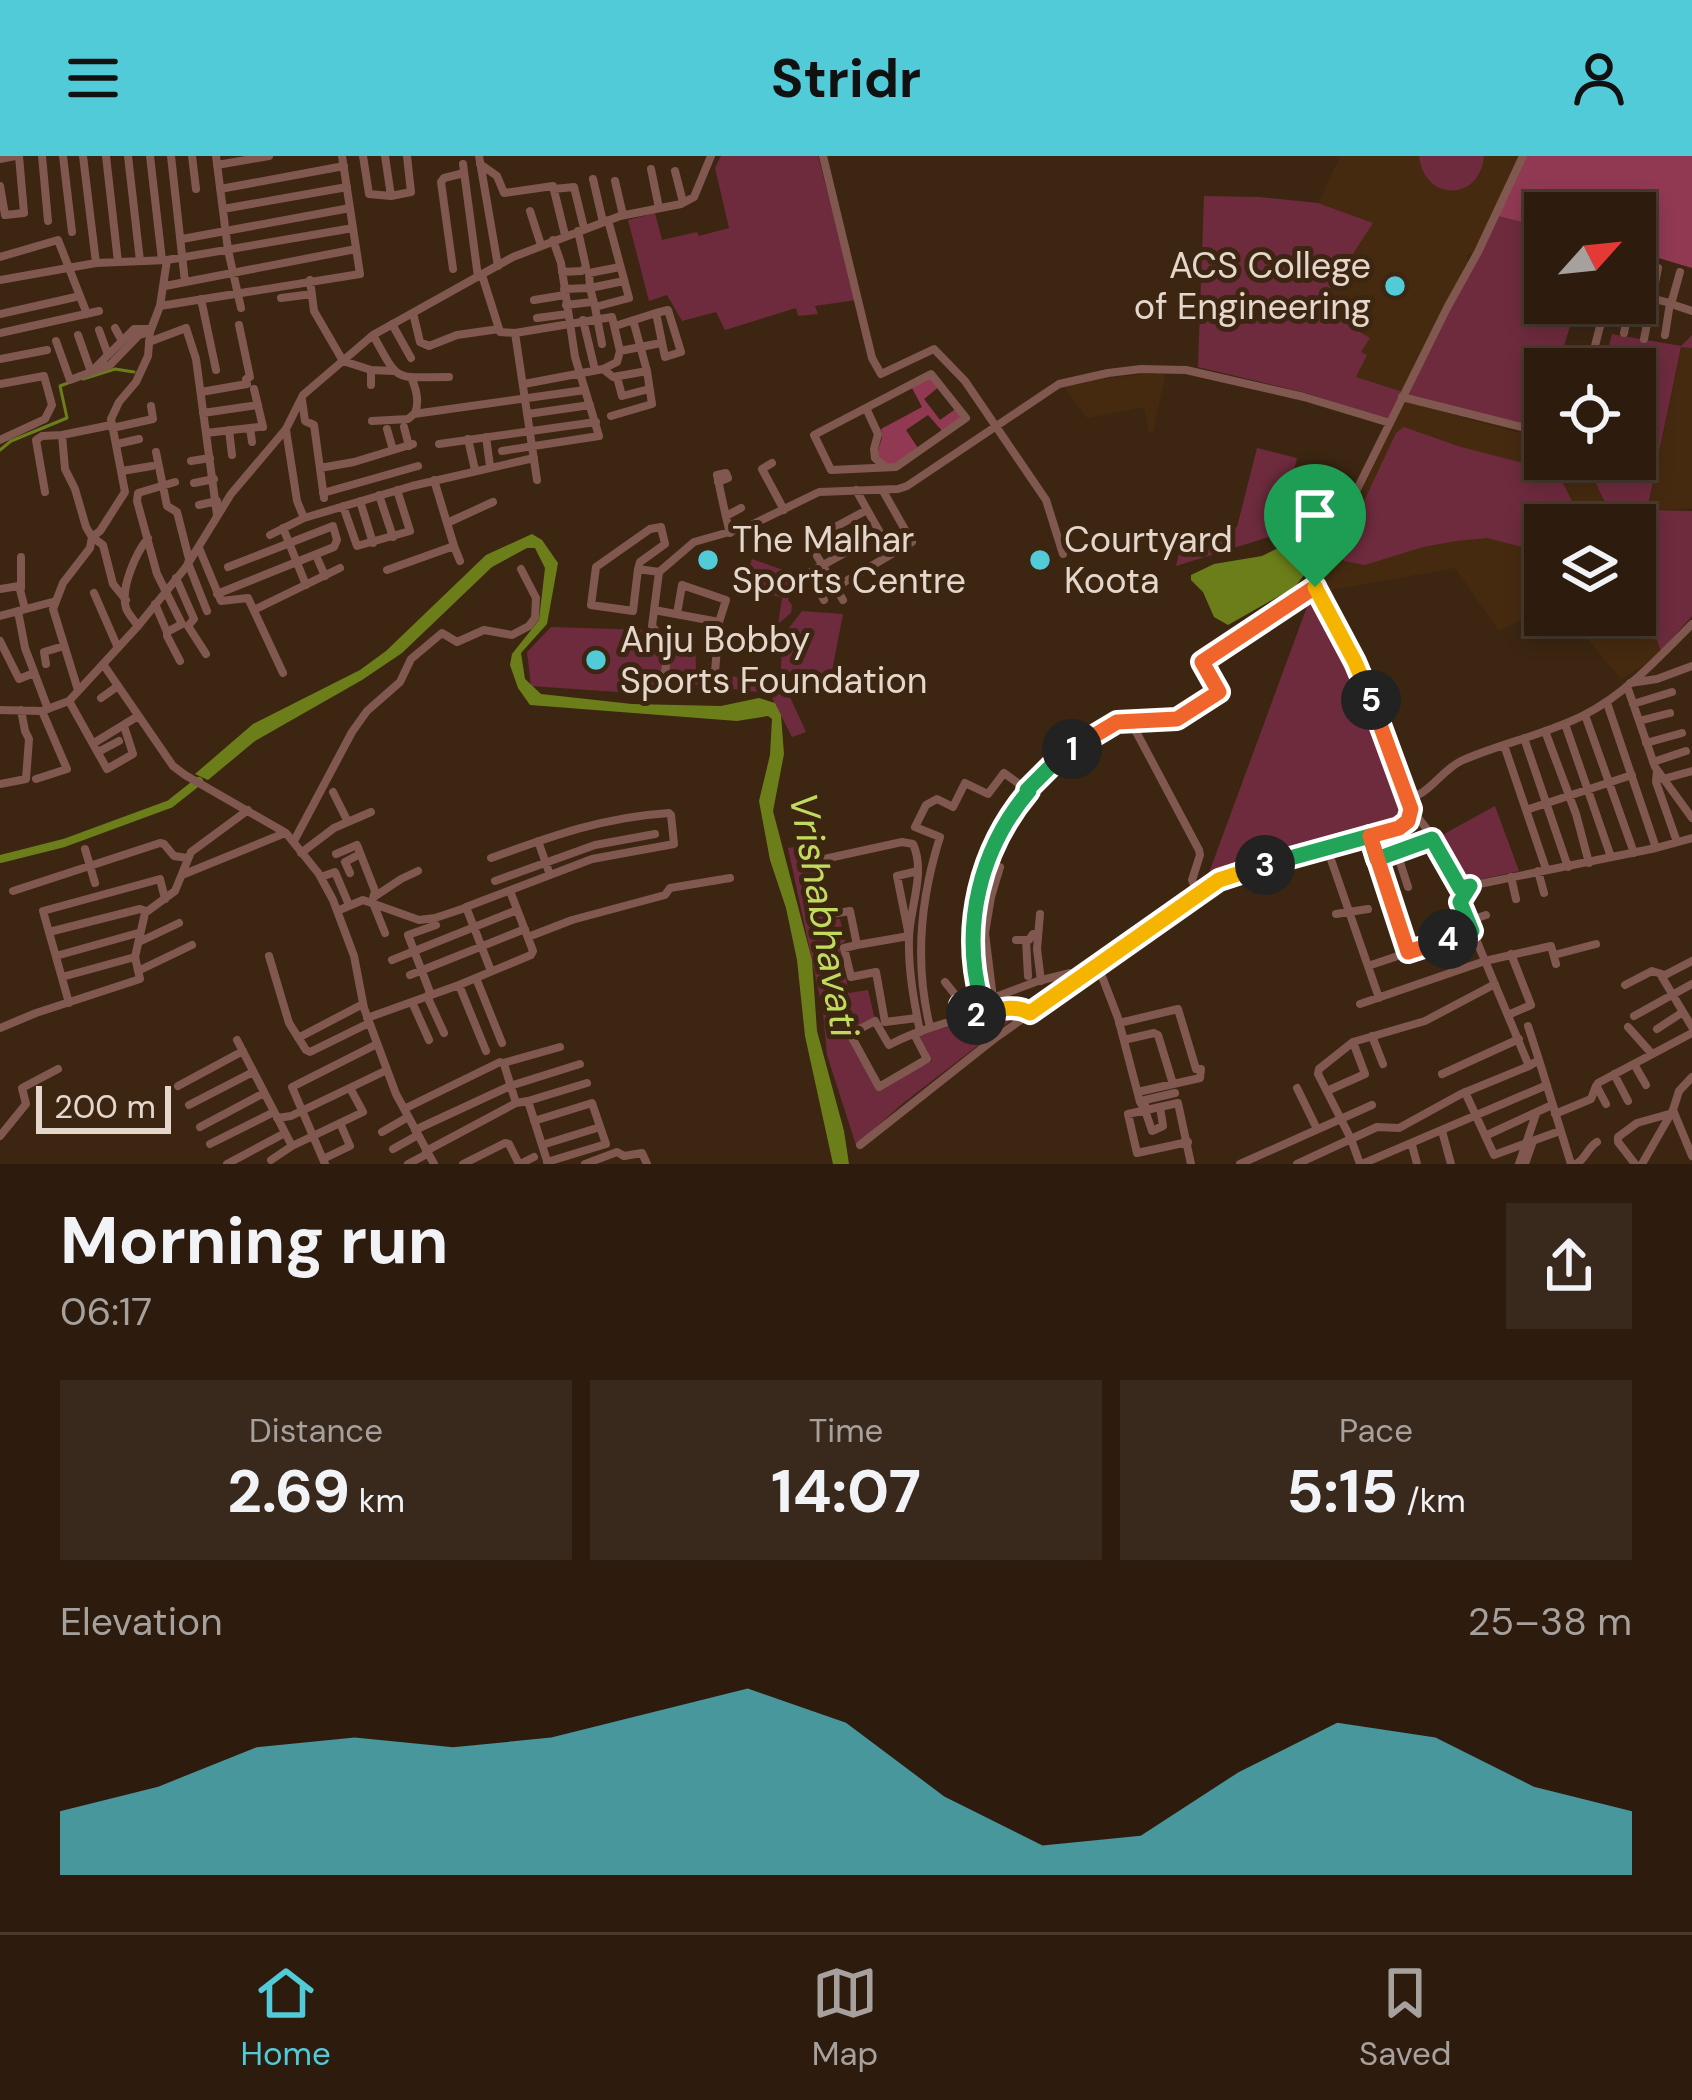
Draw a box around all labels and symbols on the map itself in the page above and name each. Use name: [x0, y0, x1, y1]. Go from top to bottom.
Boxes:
north arrow: [1524, 192, 1656, 324]
place label: ACS College of Engineering: [1134, 242, 1371, 330]
marker: ACS College of Engineering: [1382, 273, 1408, 299]
pin: [1264, 464, 1366, 587]
place label: The Malhar Sports Centre: [732, 516, 966, 604]
place label: Courtyard Koota: [1064, 516, 1233, 604]
marker: The Malhar Sports Centre: [695, 547, 721, 573]
marker: Courtyard Koota: [1027, 547, 1053, 573]
place label: Anju Bobby Sports Foundation: [620, 616, 927, 704]
marker: Anju Bobby Sports Foundation: [583, 647, 609, 673]
pin: 5: [1341, 670, 1401, 730]
pin: 1: [1042, 719, 1102, 779]
water label: Vrishabhavati: [777, 789, 871, 1042]
pin: 3: [1235, 835, 1295, 895]
pin: 4: [1418, 909, 1478, 969]
pin: 2: [946, 985, 1006, 1045]
scale bar: [36, 1080, 171, 1133]

